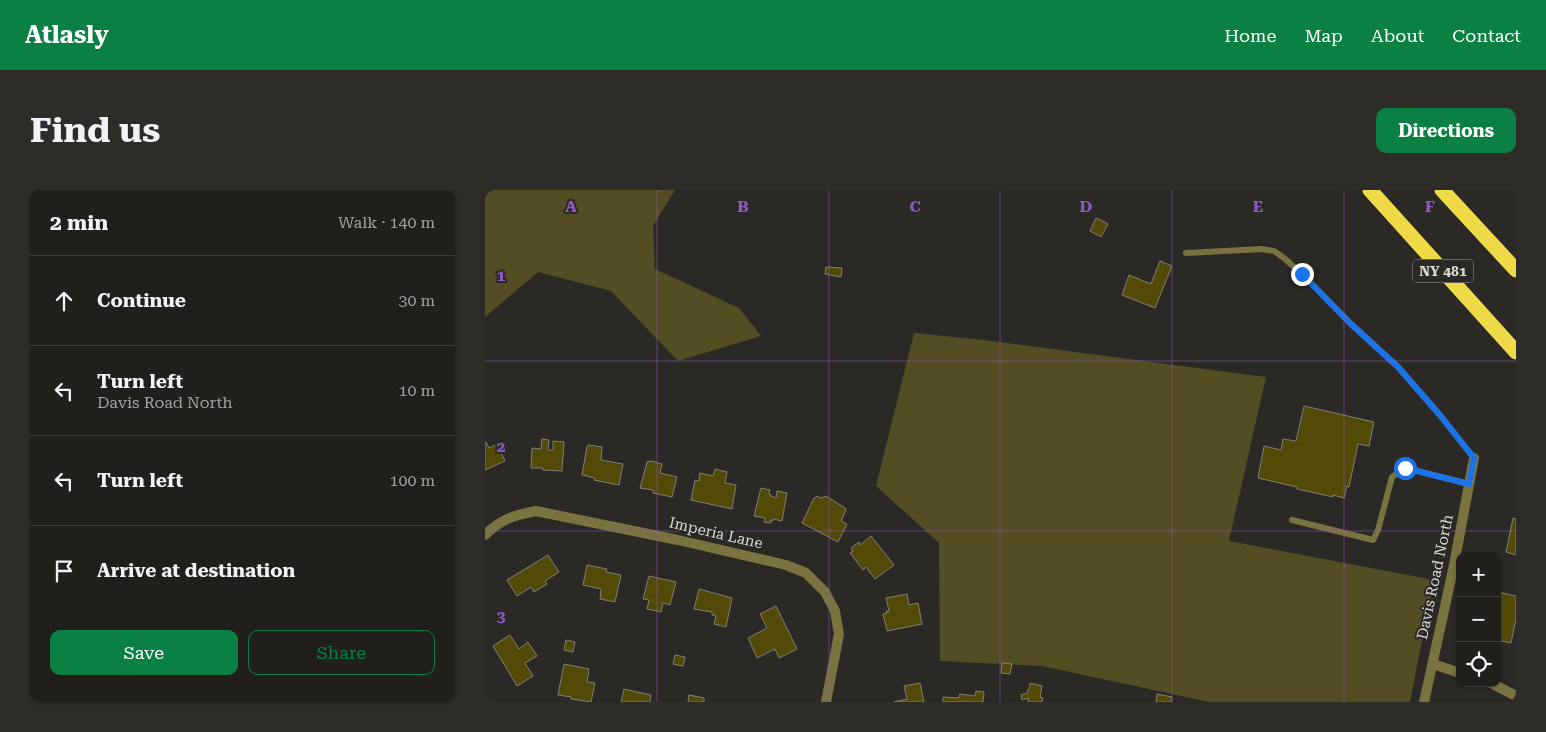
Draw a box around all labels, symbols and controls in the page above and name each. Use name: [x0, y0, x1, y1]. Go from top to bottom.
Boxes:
text: Atlasly: [25, 21, 109, 49]
text: Home: [1224, 25, 1276, 46]
text: Map: [1304, 25, 1343, 46]
text: About: [1371, 25, 1424, 46]
text: Contact: [1452, 25, 1521, 46]
button: Directions: [1376, 108, 1516, 153]
text: Find us: [30, 110, 160, 151]
text: A: [565, 197, 577, 216]
text: B: [737, 197, 749, 216]
text: C: [909, 197, 921, 216]
text: D: [1080, 197, 1093, 216]
text: E: [1253, 197, 1263, 216]
text: F: [1425, 197, 1435, 216]
text: 2 min: [50, 211, 108, 235]
text: Walk · 140 m: [338, 213, 435, 232]
road number: NY 481: [1413, 260, 1473, 282]
route end: [1291, 263, 1314, 286]
text: 1: [497, 266, 506, 285]
icon: ahead: [50, 287, 78, 315]
text: Continue: [97, 289, 186, 312]
text: 30 m: [398, 291, 435, 310]
text: Turn left: [97, 370, 183, 393]
icon: left: [50, 377, 78, 405]
text: 10 m: [398, 381, 435, 400]
text: Davis Road North: [97, 393, 233, 412]
text: 2: [497, 437, 506, 456]
route start: [1394, 457, 1417, 480]
icon: left: [50, 467, 78, 495]
text: Turn left: [97, 469, 183, 492]
text: 100 m: [389, 471, 435, 490]
street label: Imperia Lane: [667, 513, 765, 553]
street label: Davis Road North: [1413, 513, 1457, 641]
map controls: [1456, 552, 1501, 687]
button: +: [1456, 552, 1501, 597]
icon: arrive: [50, 557, 78, 585]
text: Arrive at destination: [97, 559, 295, 582]
button: −: [1456, 597, 1501, 642]
text: 3: [497, 607, 506, 626]
button: Save: [50, 630, 238, 675]
button: Share: [248, 630, 435, 675]
button: locate: [1456, 642, 1501, 687]

